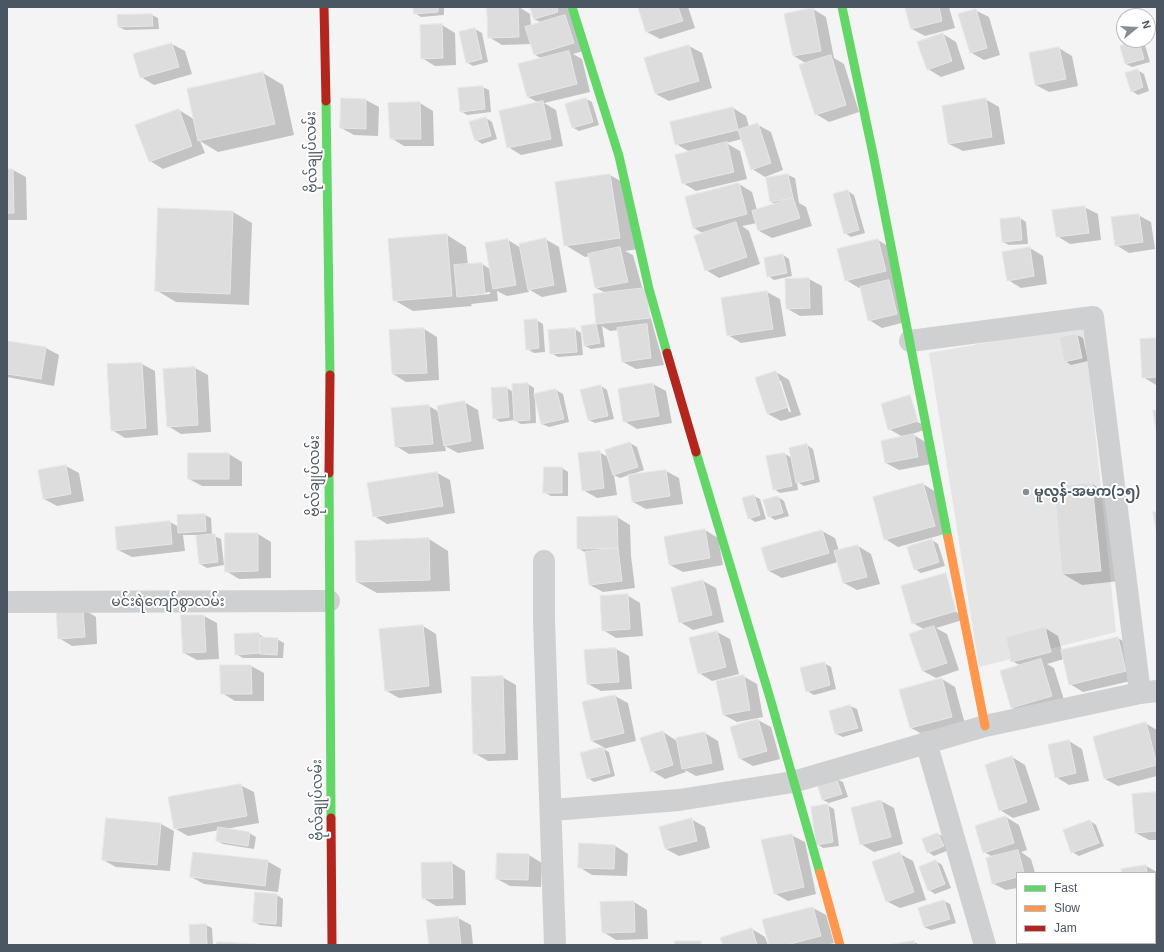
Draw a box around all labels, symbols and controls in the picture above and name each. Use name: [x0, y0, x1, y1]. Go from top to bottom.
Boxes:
north arrow: [1116, 8, 1156, 48]
text: N: [1140, 19, 1153, 30]
street label: ဗိုလ်ချုပ်လမ်း: [303, 111, 321, 193]
street label: ဗိုလ်ချုပ်လမ်း: [307, 435, 323, 517]
place label: မူလွန်-အမက(၁၅): [1034, 484, 1140, 500]
marker: မူလွန်-အမက(၁၅): [1021, 487, 1031, 497]
street label: မင်းရဲကျော်စွာလမ်း: [111, 594, 225, 610]
street label: ဗိုလ်ချုပ်လမ်း: [309, 759, 327, 841]
legend: [1016, 872, 1156, 944]
text: Fast: [1054, 881, 1077, 895]
text: Slow: [1054, 901, 1080, 915]
text: Jam: [1054, 921, 1077, 935]

